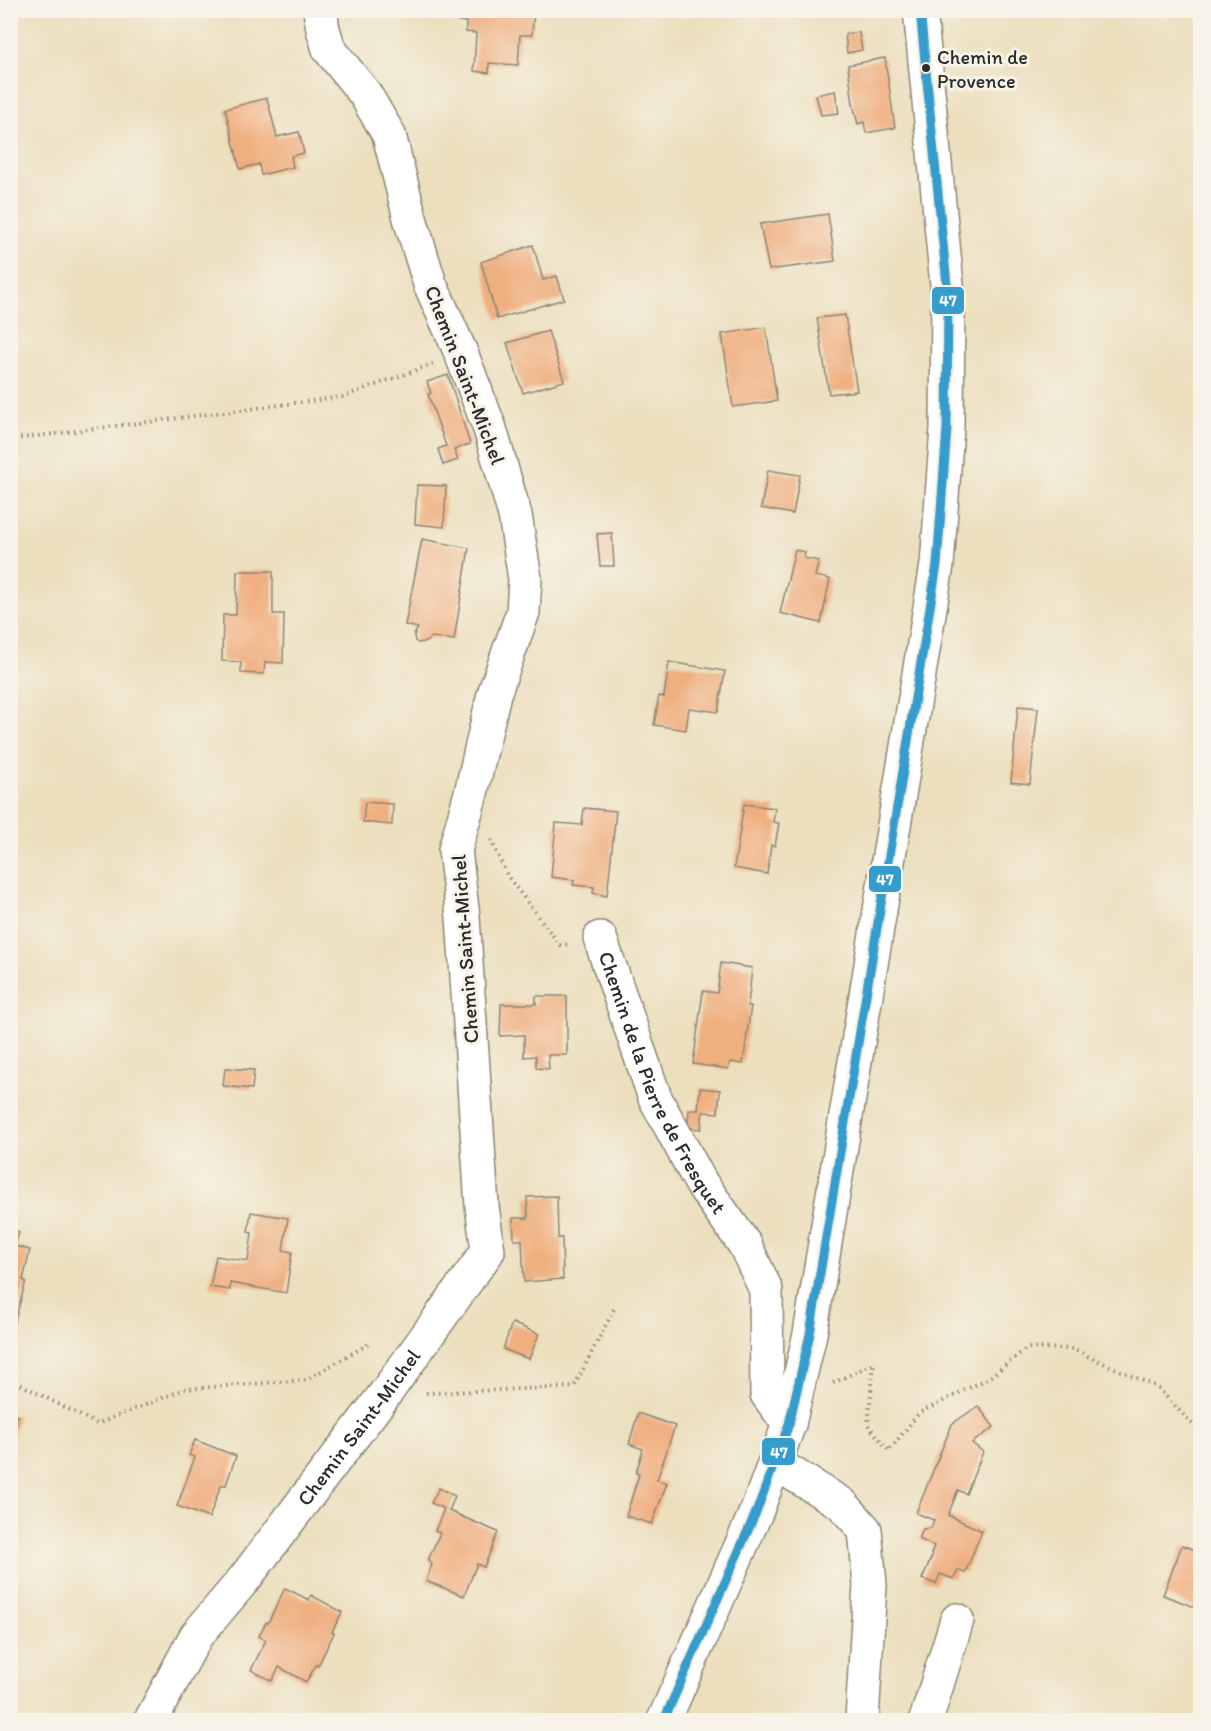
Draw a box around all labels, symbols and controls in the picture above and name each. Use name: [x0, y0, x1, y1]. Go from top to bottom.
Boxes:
place label: Chemin de Provence: [937, 45, 1028, 93]
marker: Chemin de Provence: [920, 62, 932, 74]
street label: Chemin Saint-Michel: [420, 282, 511, 468]
line badge: 47: [931, 286, 965, 315]
text: 47: [939, 291, 957, 310]
street label: Chemin Saint-Michel: [445, 854, 484, 1044]
line badge: 47: [868, 865, 902, 893]
text: 47: [876, 870, 894, 889]
street label: Chemin de la Pierre de Fresquet: [594, 948, 732, 1219]
street label: Chemin Saint-Michel: [292, 1344, 425, 1511]
line badge: 47: [761, 1437, 796, 1466]
text: 47: [770, 1443, 788, 1462]

